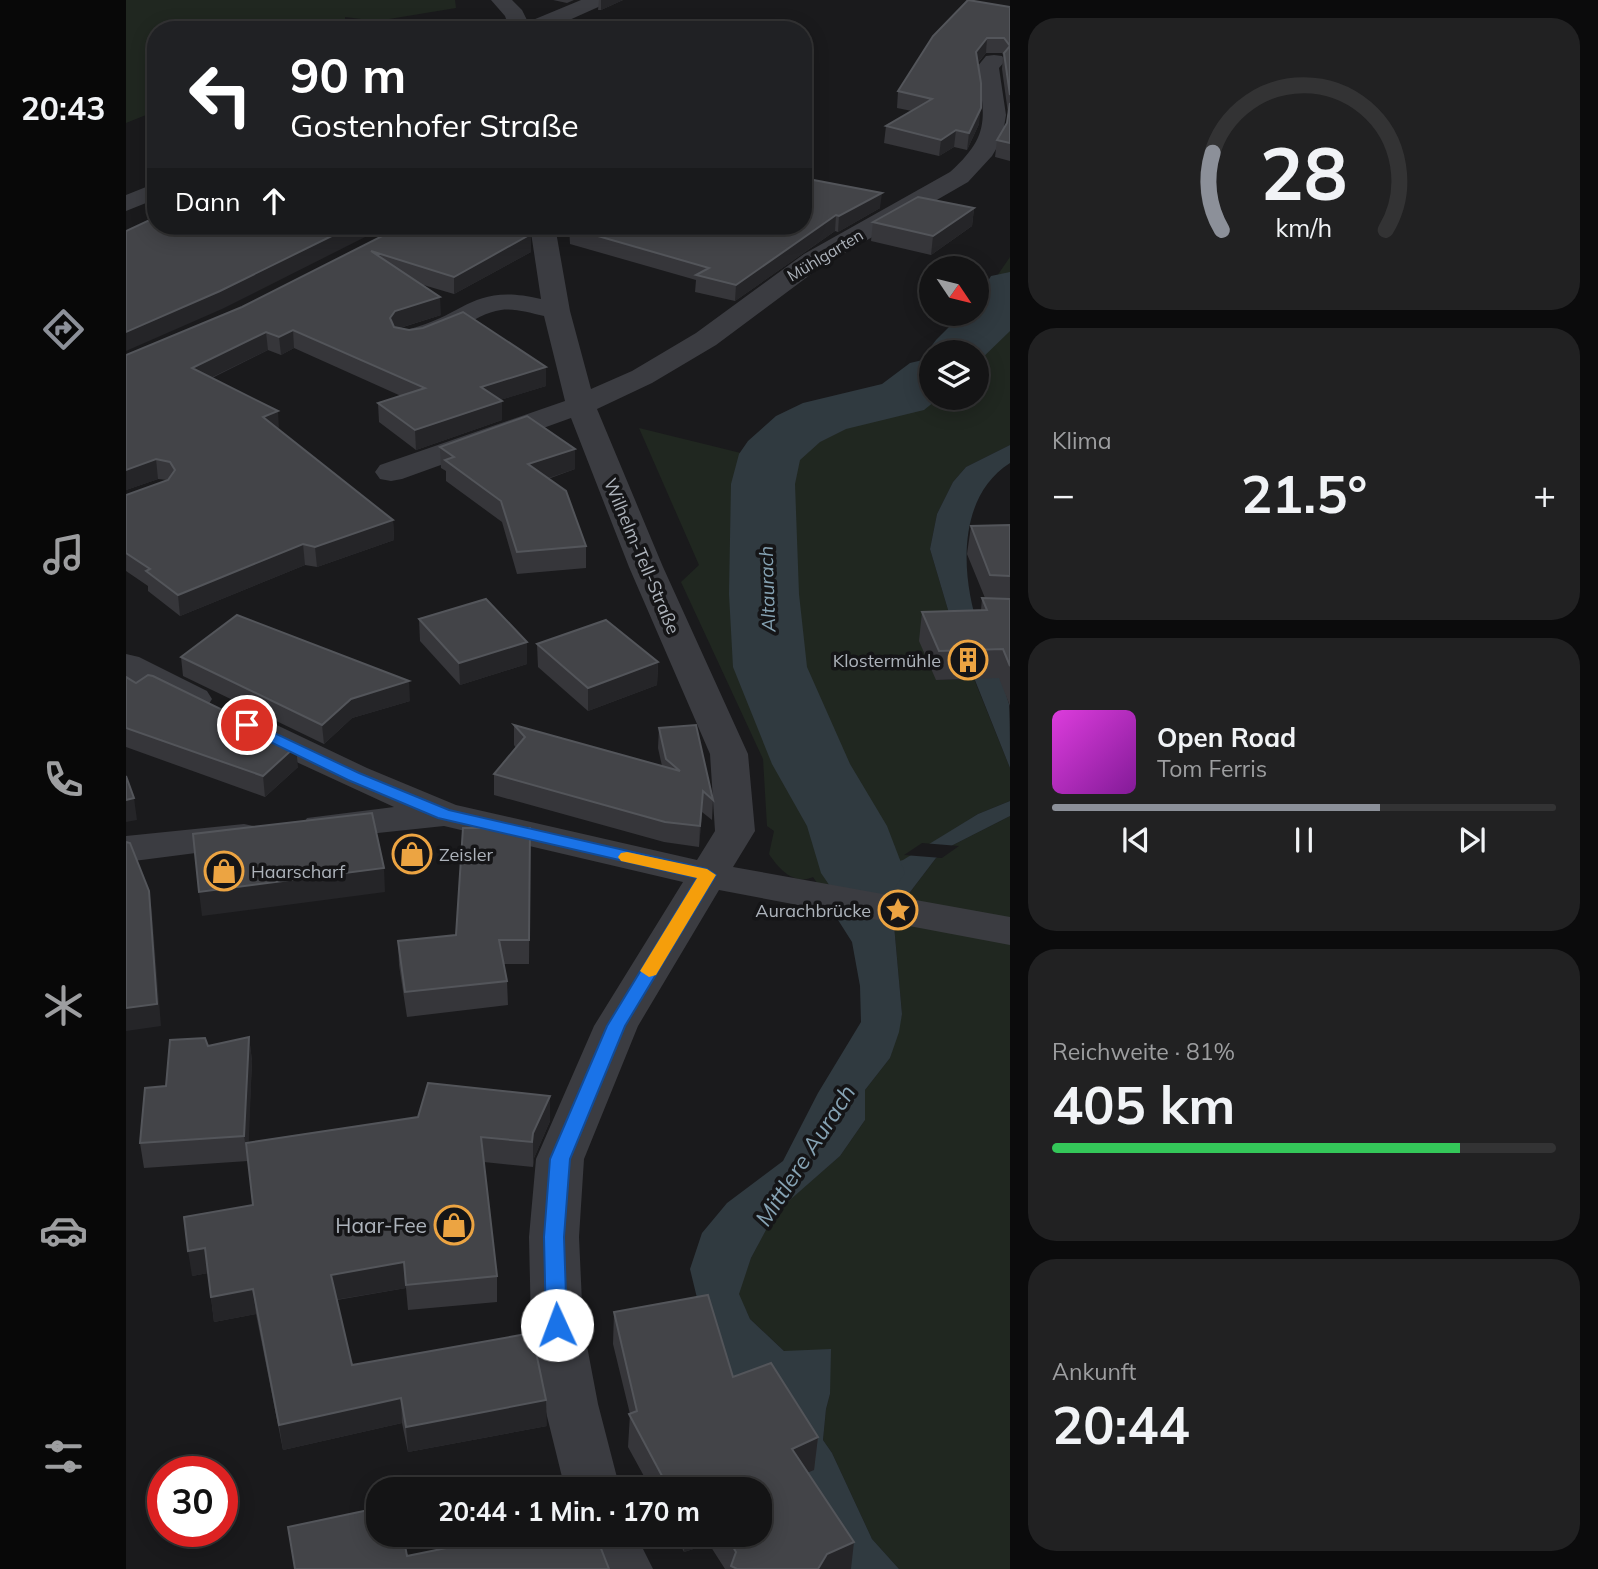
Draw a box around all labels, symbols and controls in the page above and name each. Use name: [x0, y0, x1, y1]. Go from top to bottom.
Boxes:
text: 90 m: [290, 44, 406, 105]
icon: left: [175, 49, 266, 140]
text: 20:43: [21, 88, 105, 128]
text: Gostenhofer Straße: [290, 105, 579, 145]
text: 28: [1260, 127, 1348, 218]
icon: ahead: [255, 182, 293, 220]
text: Dann: [175, 185, 241, 218]
text: km/h: [1276, 212, 1332, 243]
street label: Mühlgarten: [783, 224, 867, 286]
north arrow: [919, 256, 989, 326]
map controls: [919, 256, 989, 410]
icon: directions: [39, 305, 88, 354]
button: layers: [919, 340, 989, 410]
text: Klima: [1052, 426, 1112, 455]
text: 21.5°: [1241, 461, 1367, 526]
text: −: [1052, 470, 1075, 518]
text: +: [1533, 470, 1556, 518]
street label: Wilhelm-Tell-Straße: [599, 475, 685, 637]
icon: music: [39, 530, 88, 579]
water label: Altaurach: [754, 545, 781, 634]
building icon: Klostermühle: [947, 639, 989, 681]
place label: Klostermühle: [833, 649, 941, 672]
pin: [217, 695, 277, 755]
icon: arrive: [228, 706, 266, 744]
text: Open Road: [1157, 721, 1296, 754]
text: Tom Ferris: [1157, 754, 1267, 783]
icon: phone: [39, 755, 88, 804]
icon: previous: [1117, 821, 1155, 859]
icon: pause: [1285, 821, 1323, 859]
icon: next: [1453, 821, 1491, 859]
shop icon: Zeisler: [391, 833, 433, 875]
place label: Zeisler: [439, 843, 494, 866]
shop icon: Haarscharf: [203, 850, 245, 892]
place label: Haarscharf: [251, 860, 346, 883]
place icon: Aurachbrücke: [877, 889, 919, 931]
place label: Aurachbrücke: [755, 899, 871, 922]
icon: climate: [39, 981, 88, 1030]
text: Reichweite · 81%: [1052, 1037, 1235, 1066]
text: 405 km: [1052, 1072, 1235, 1137]
water label: Mittlere Aurach: [749, 1079, 861, 1231]
shop icon: Haar-Fee: [433, 1204, 475, 1246]
icon: car: [39, 1206, 88, 1255]
place label: Haar-Fee: [335, 1212, 427, 1238]
position arrow: [520, 1288, 594, 1362]
text: Ankunft: [1052, 1357, 1136, 1386]
text: 20:44: [1052, 1392, 1190, 1457]
icon: filters: [39, 1432, 88, 1481]
speed limit sign: 30: [147, 1456, 238, 1547]
text: 20:44 · 1 Min. · 170 m: [438, 1495, 700, 1528]

